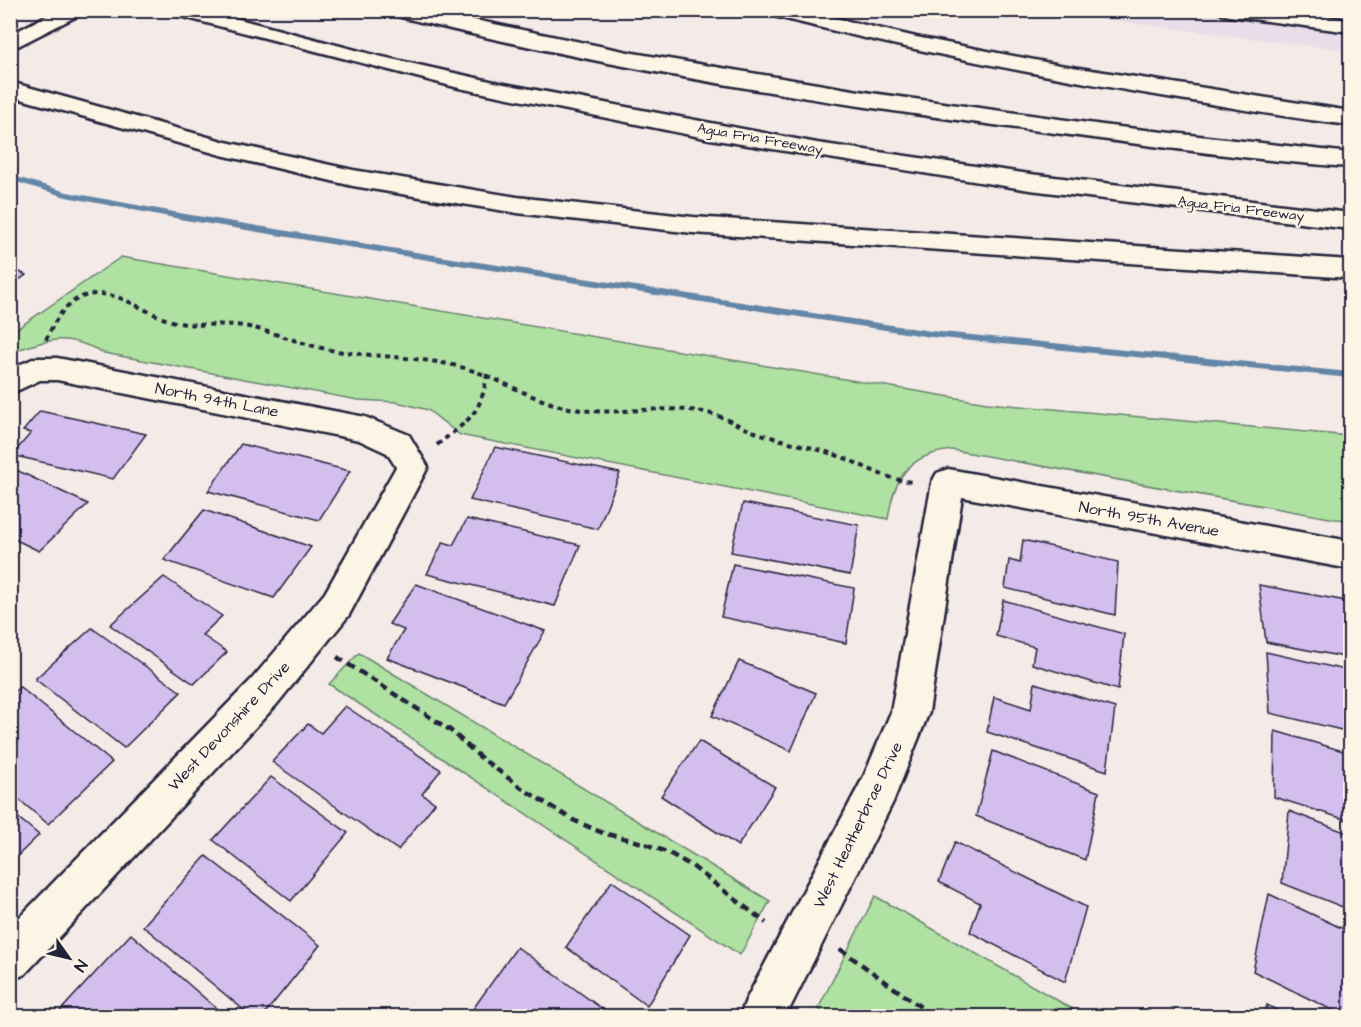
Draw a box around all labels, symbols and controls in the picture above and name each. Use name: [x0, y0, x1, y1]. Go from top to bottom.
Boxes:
street label: Agua Fria Freeway: [696, 118, 825, 160]
street label: Agua Fria Freeway: [1177, 191, 1306, 227]
street label: North 94th Lane: [153, 377, 281, 423]
street label: North 95th Avenue: [1077, 496, 1221, 542]
street label: West Devonshire Drive: [163, 656, 295, 796]
street label: West Heatherbrae Drive: [808, 738, 908, 912]
north arrow: [39, 928, 99, 988]
text: N: [69, 956, 93, 976]

